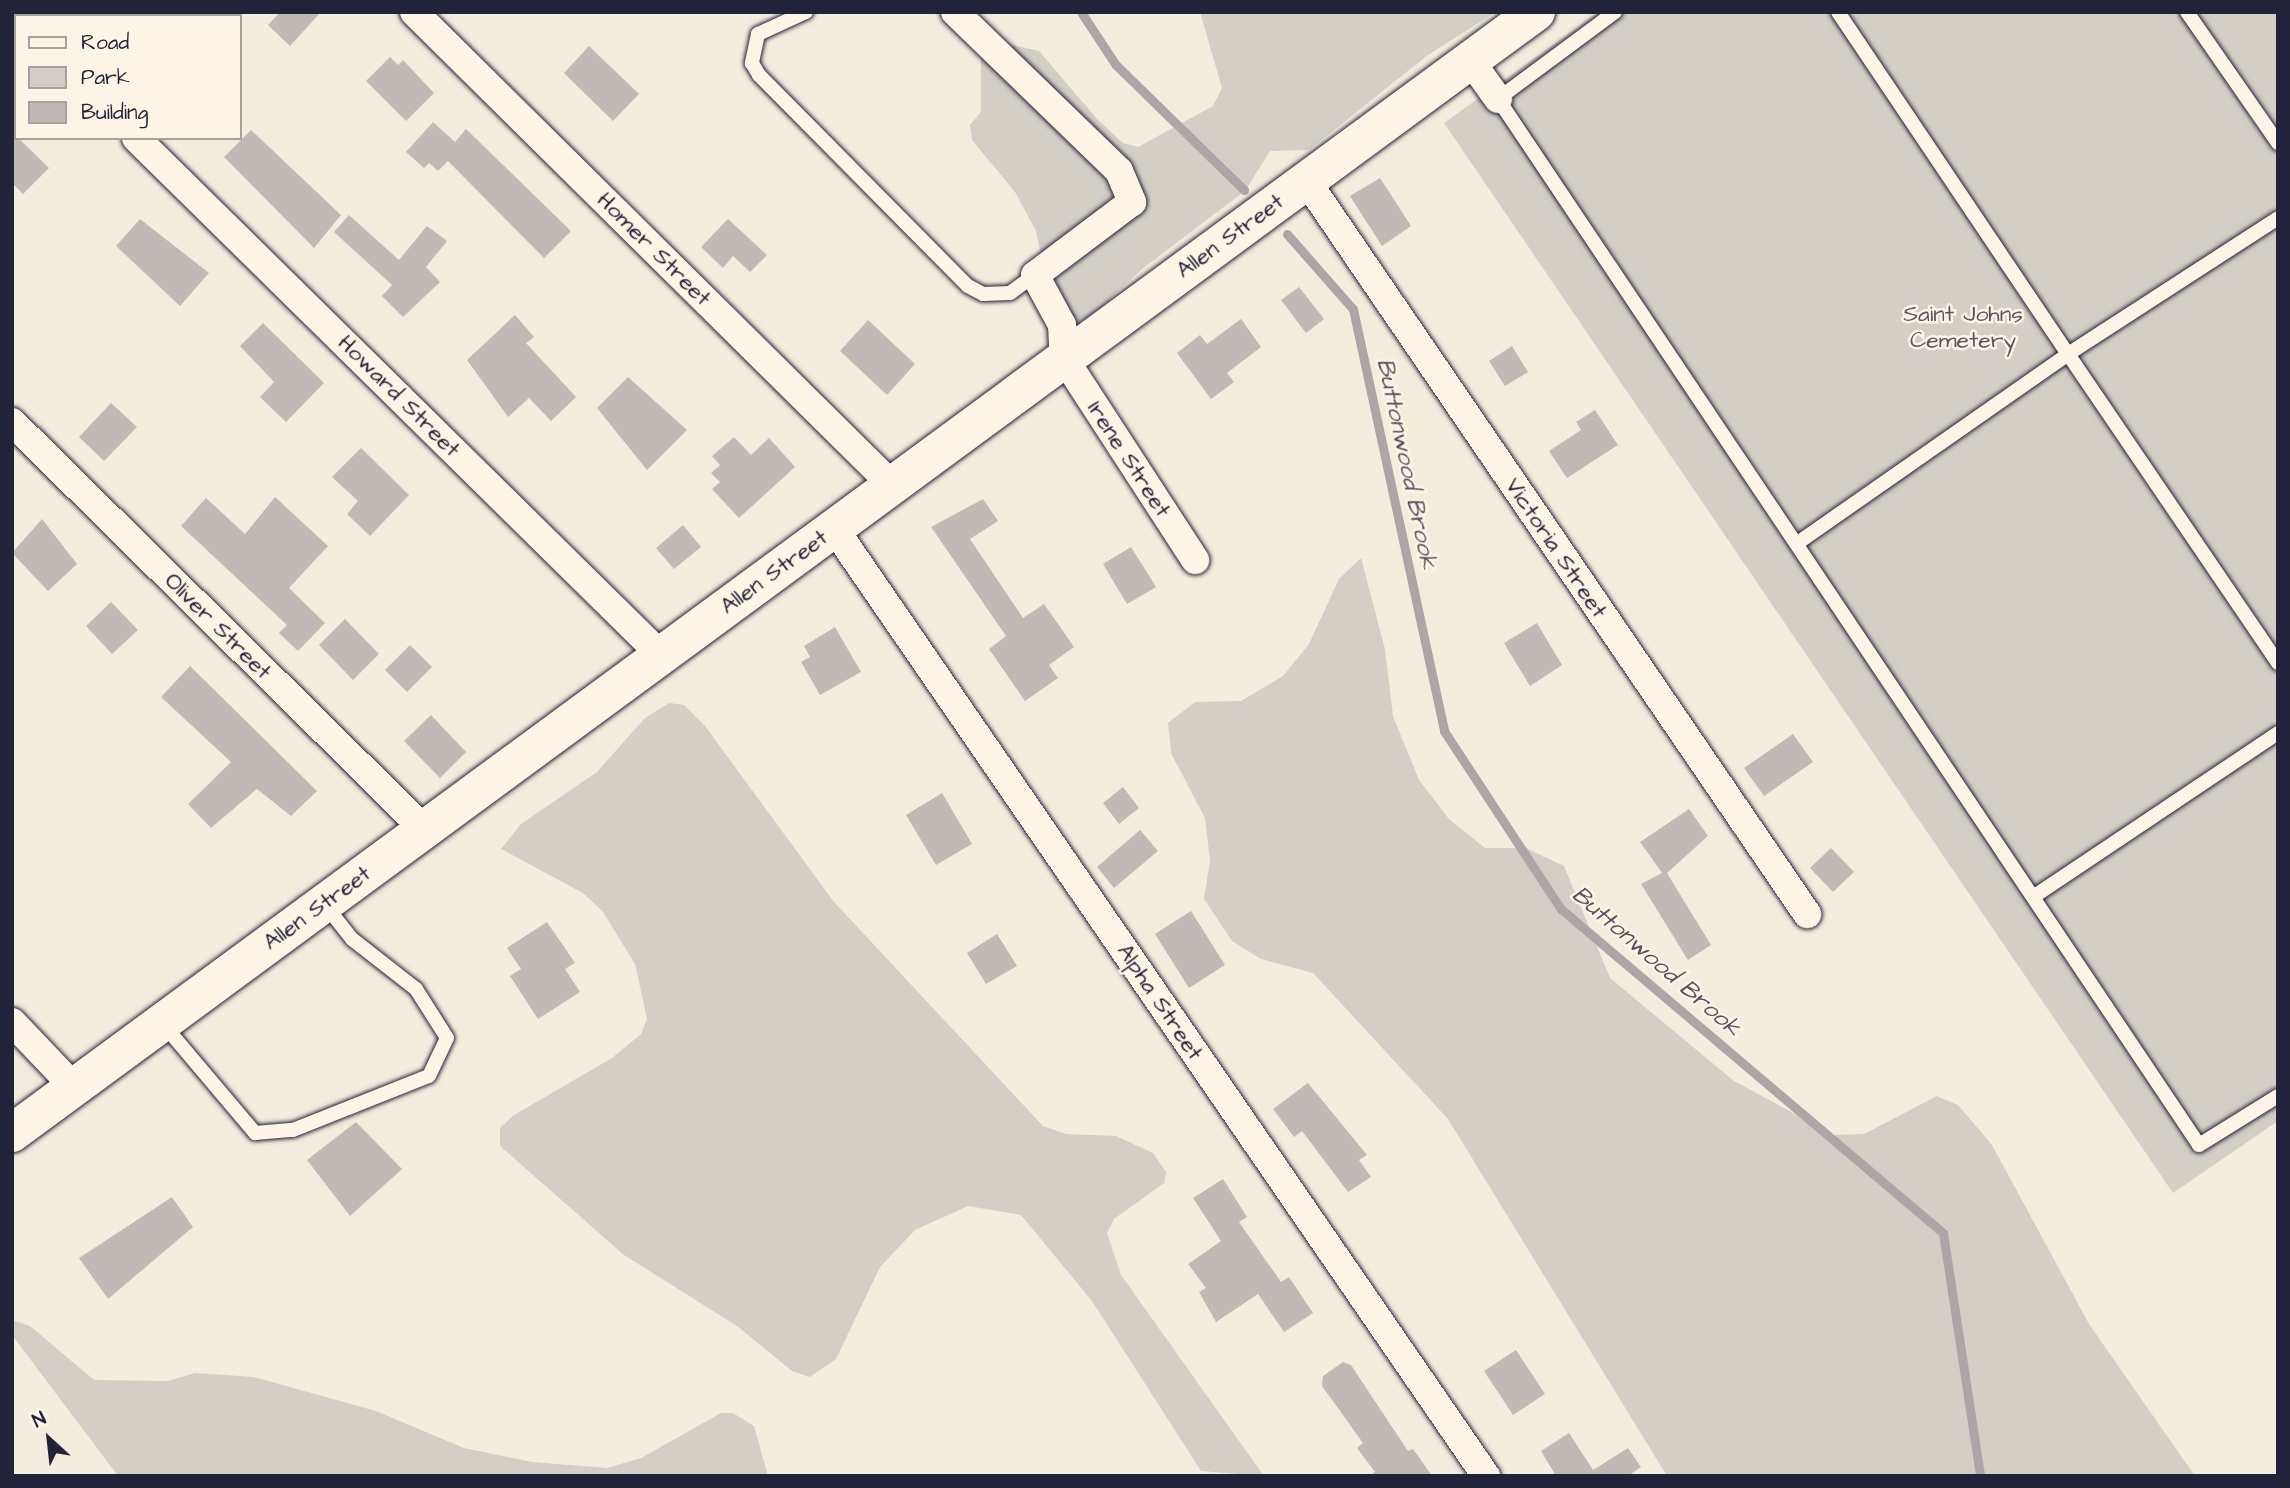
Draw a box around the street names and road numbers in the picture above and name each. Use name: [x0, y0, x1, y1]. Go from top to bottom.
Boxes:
street label: Homer Street: [591, 186, 717, 312]
street label: Allen Street: [1171, 188, 1289, 284]
street label: Howard Street: [332, 329, 466, 463]
street label: Irene Street: [1081, 396, 1177, 522]
street label: Victoria Street: [1499, 473, 1613, 623]
street label: Allen Street: [715, 524, 833, 620]
street label: Oliver Street: [159, 567, 277, 685]
street label: Allen Street: [258, 860, 376, 956]
street label: Alpha Street: [1111, 939, 1209, 1065]

